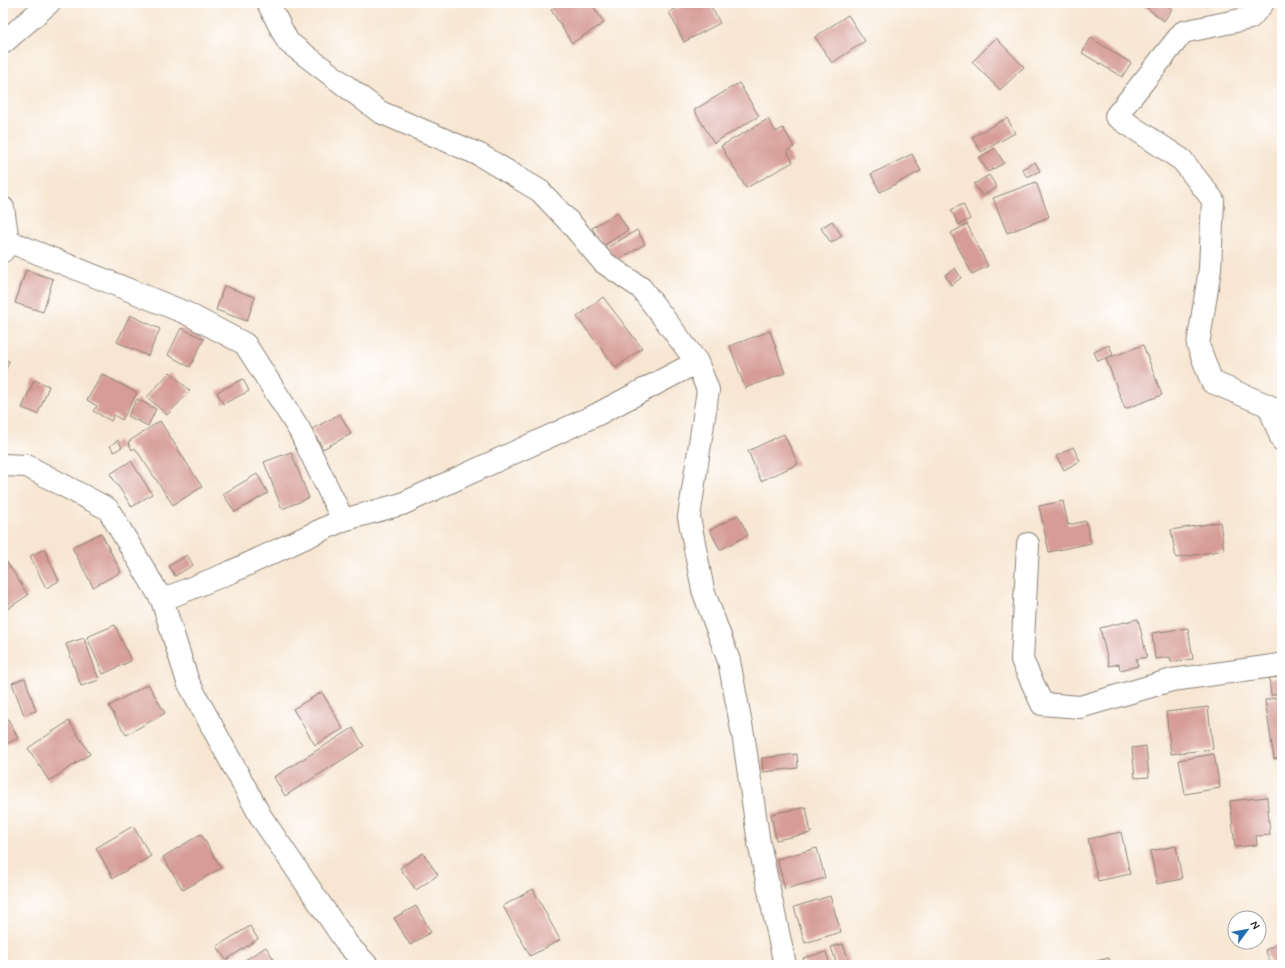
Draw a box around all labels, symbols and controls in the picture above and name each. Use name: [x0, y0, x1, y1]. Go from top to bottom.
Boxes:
north arrow: [1227, 910, 1267, 950]
text: N: [1247, 918, 1263, 932]

